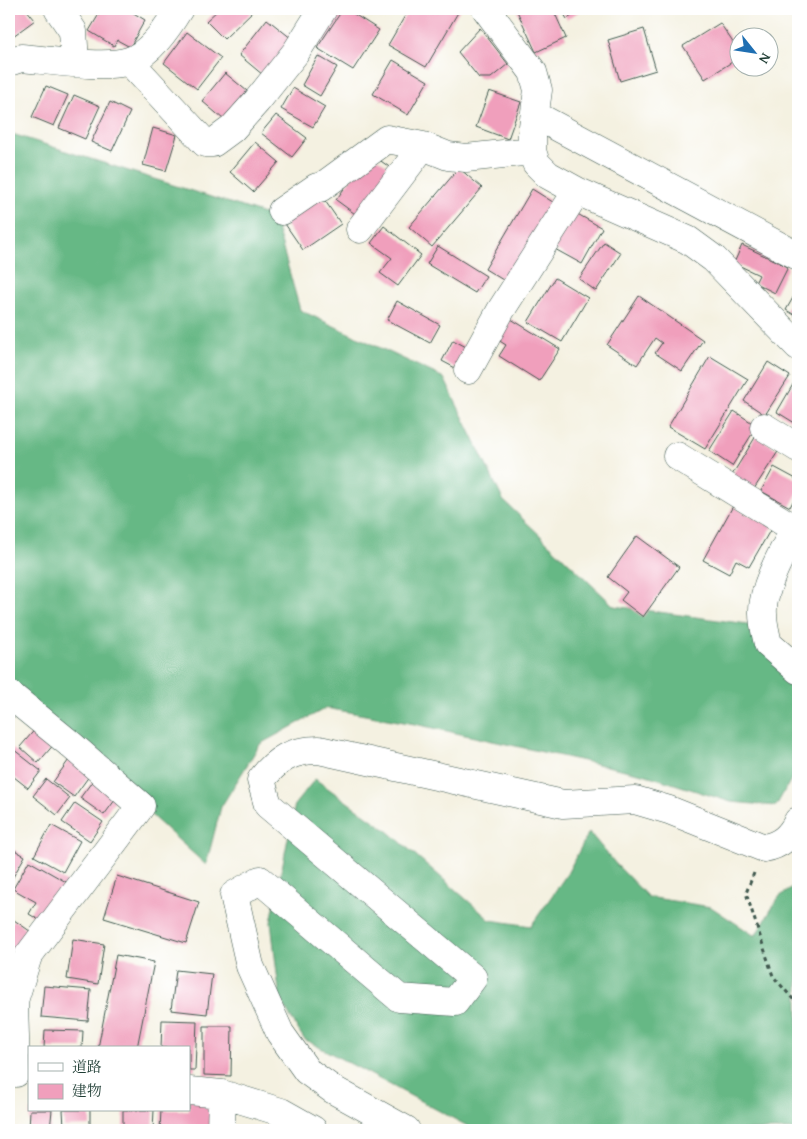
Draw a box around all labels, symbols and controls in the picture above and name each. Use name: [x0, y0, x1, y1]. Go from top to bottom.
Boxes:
north arrow: [730, 28, 780, 78]
text: N: [754, 49, 776, 68]
legend: [28, 1046, 190, 1112]
text: 道路: [72, 1056, 102, 1077]
text: 建物: [72, 1080, 102, 1101]

